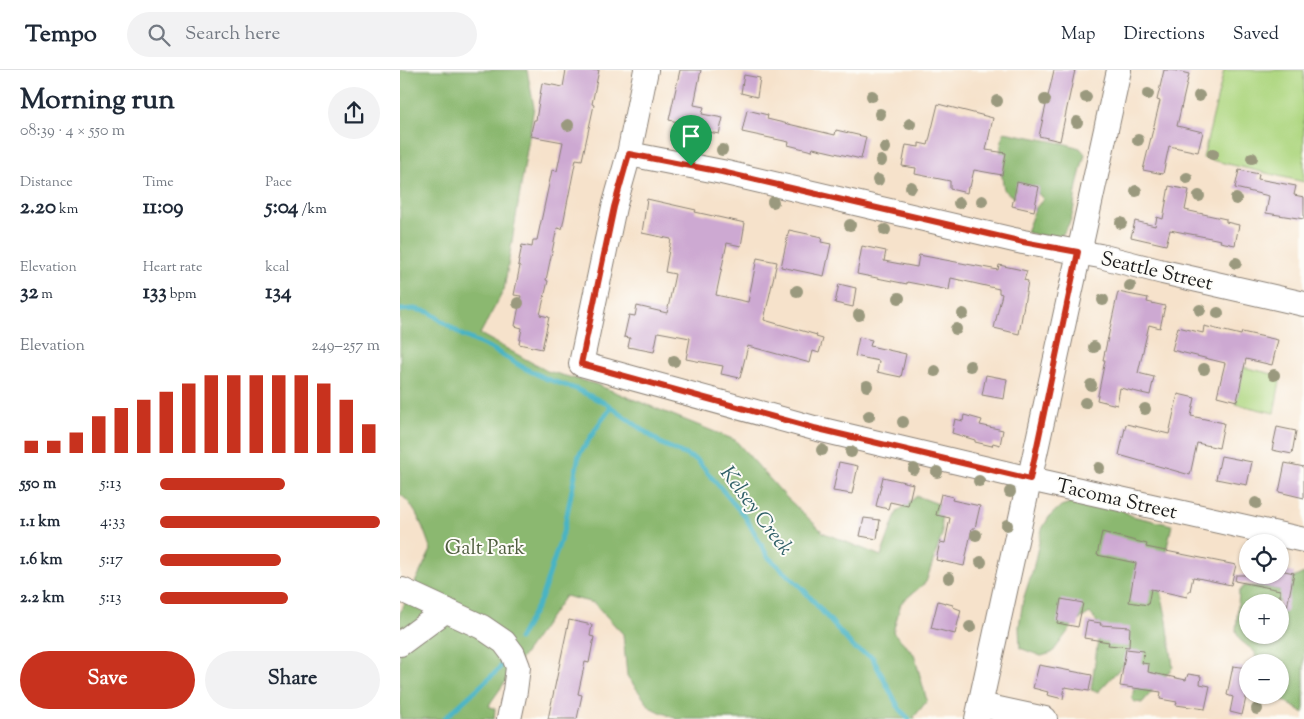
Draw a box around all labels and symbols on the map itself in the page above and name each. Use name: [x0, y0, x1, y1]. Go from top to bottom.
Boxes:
pin: [670, 115, 712, 166]
street label: Seattle Street: [1097, 245, 1216, 299]
water label: Kelsey Creek: [712, 460, 799, 563]
street label: Tacoma Street: [1053, 472, 1180, 528]
park label: Galt Park: [445, 535, 525, 564]

